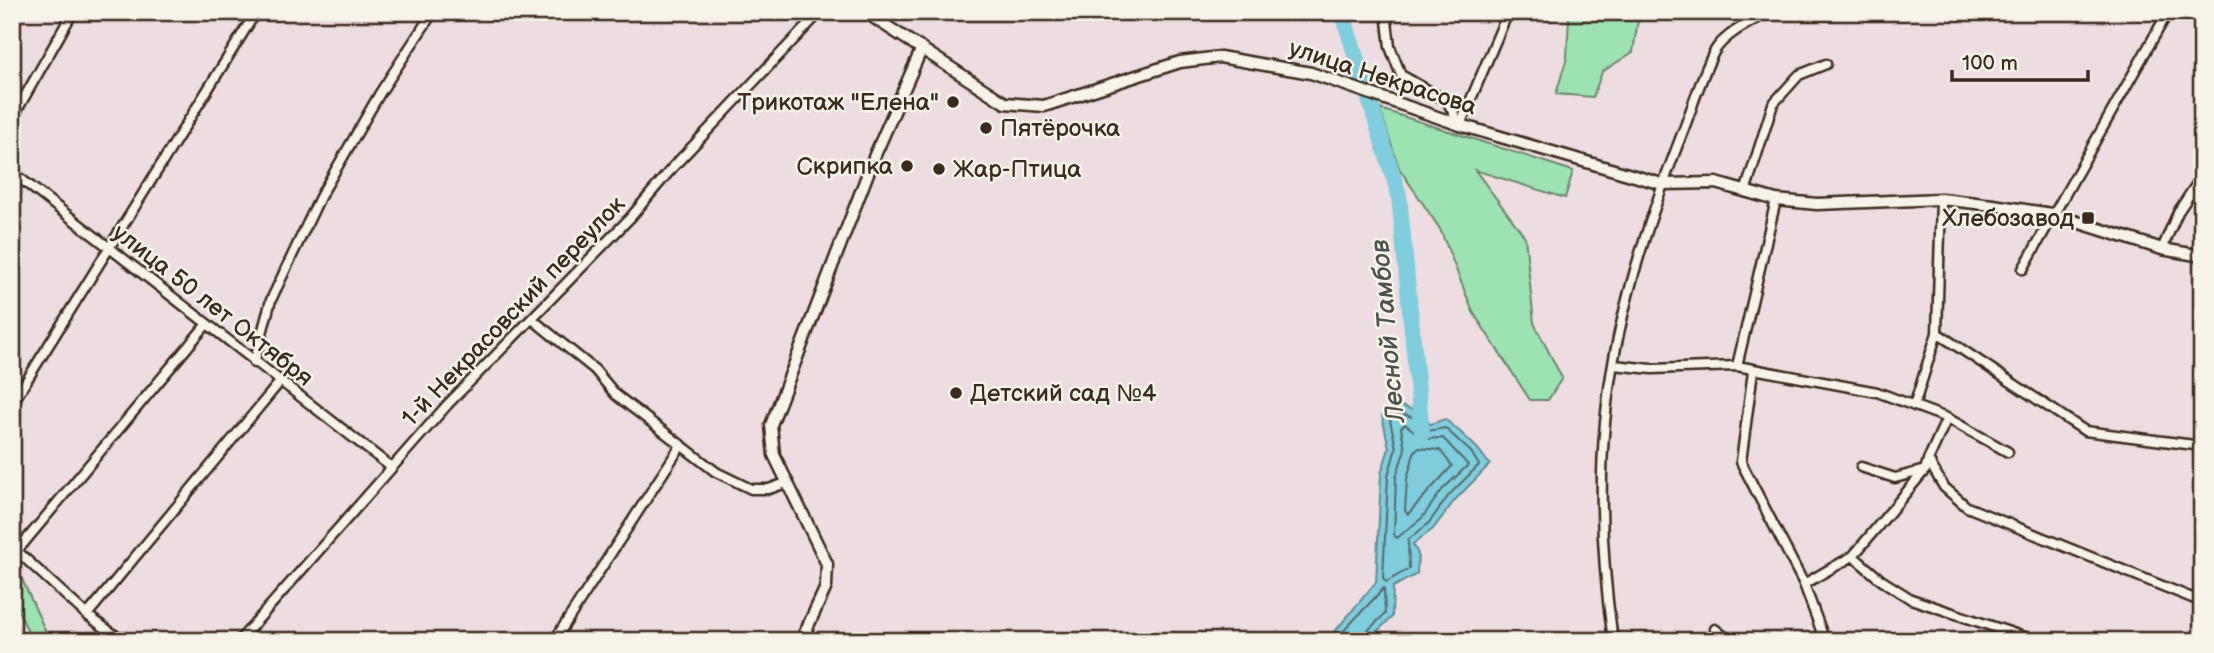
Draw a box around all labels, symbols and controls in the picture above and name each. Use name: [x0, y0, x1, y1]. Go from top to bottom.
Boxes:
street label: улица Некрасова: [1285, 33, 1480, 121]
scale bar: [1952, 38, 2088, 82]
text: 100 m: [1962, 51, 2018, 76]
place label: Трикотаж "Елена": [737, 88, 939, 117]
marker: Трикотаж "Елена": [945, 94, 961, 110]
place label: Пятёрочка: [1000, 114, 1120, 143]
marker: Пятёрочка: [978, 120, 994, 136]
place label: Скрипка: [797, 152, 893, 181]
place label: Жар-Птица: [953, 155, 1081, 184]
marker: Скрипка: [899, 158, 915, 174]
marker: Жар-Птица: [931, 161, 947, 177]
street label: 1-й Некрасовский переулок: [396, 190, 631, 433]
place label: Хлебозавод: [1942, 204, 2074, 233]
marker: Хлебозавод: [2080, 210, 2096, 226]
street label: улица 50 лет Октября: [107, 218, 319, 393]
water label: Лесной Тамбов: [1365, 238, 1412, 425]
place label: Детский сад №4: [970, 379, 1157, 408]
marker: Детский сад №4: [948, 385, 964, 401]

